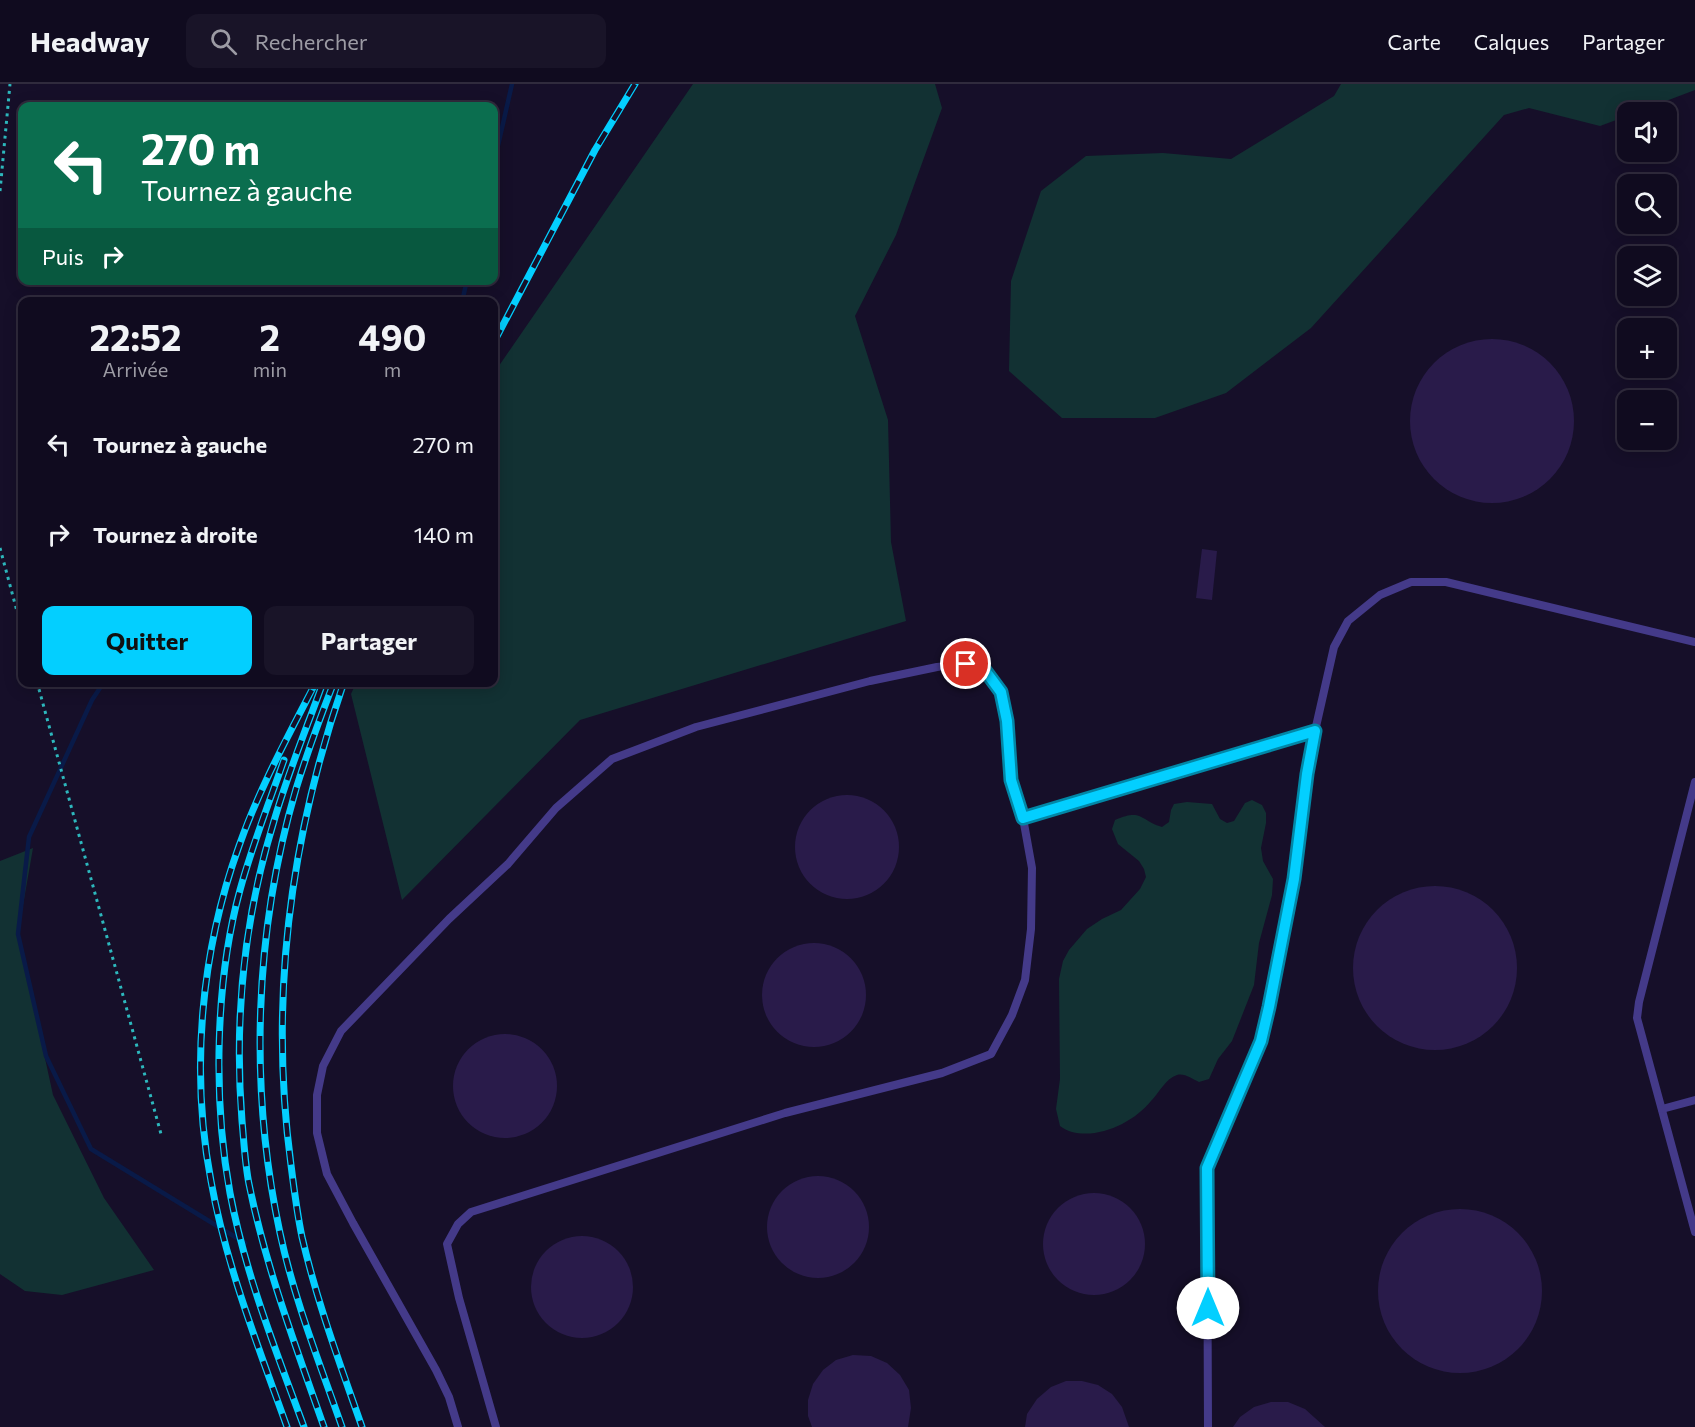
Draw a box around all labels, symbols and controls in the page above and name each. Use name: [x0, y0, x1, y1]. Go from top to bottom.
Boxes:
search box: [186, 14, 606, 68]
text: Headway: [30, 24, 150, 58]
icon: search: [207, 25, 240, 58]
text: Rechercher: [255, 28, 368, 55]
text: Carte: [1388, 29, 1441, 54]
text: Calques: [1474, 29, 1549, 54]
text: Partager: [1582, 29, 1665, 54]
map controls: [1617, 102, 1677, 450]
button: sound: [1617, 102, 1677, 162]
text: 270 m: [141, 122, 260, 174]
icon: left: [42, 126, 120, 204]
text: Tournez à gauche: [141, 174, 352, 207]
button: search: [1617, 174, 1677, 234]
icon: right: [96, 240, 129, 273]
text: Puis: [42, 243, 84, 270]
button: layers: [1617, 246, 1677, 306]
text: 22:52: [89, 314, 181, 358]
text: 2: [260, 314, 280, 358]
text: 490: [358, 314, 427, 358]
button: +: [1617, 318, 1677, 378]
text: Arrivée: [102, 357, 168, 381]
text: min: [253, 357, 287, 381]
text: m: [384, 357, 401, 381]
button: −: [1617, 390, 1677, 450]
icon: left: [42, 428, 75, 461]
text: Tournez à gauche: [93, 431, 267, 458]
text: 270 m: [413, 431, 474, 458]
icon: right: [42, 518, 75, 551]
text: Tournez à droite: [93, 521, 258, 548]
text: 140 m: [414, 521, 474, 548]
button: Quitter: [42, 606, 252, 675]
button: Partager: [264, 606, 474, 675]
pin: [940, 638, 991, 689]
icon: arrive: [949, 647, 982, 680]
position arrow: [1176, 1276, 1240, 1340]

